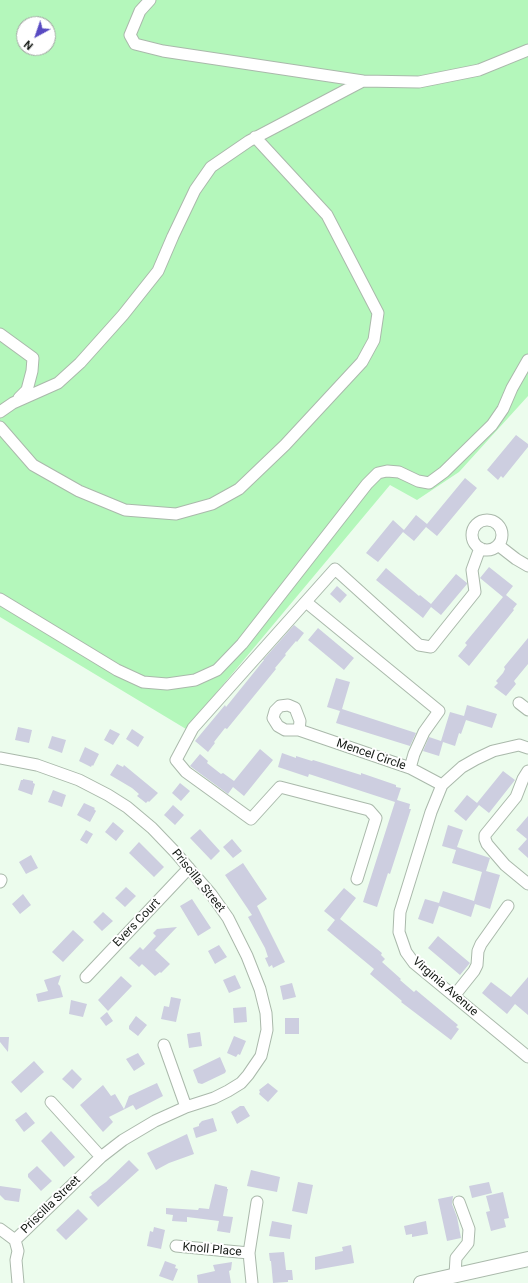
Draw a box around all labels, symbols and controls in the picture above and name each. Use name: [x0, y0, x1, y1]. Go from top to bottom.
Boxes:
north arrow: [16, 16, 56, 56]
text: N: [21, 37, 36, 52]
street label: Mencel Circle: [334, 736, 408, 774]
street label: Priscilla Street: [168, 847, 228, 915]
street label: Evers Court: [110, 896, 164, 950]
street label: Virginia Avenue: [409, 955, 481, 1019]
street label: Priscilla Street: [18, 1173, 84, 1237]
street label: Knoll Place: [182, 1240, 242, 1260]

